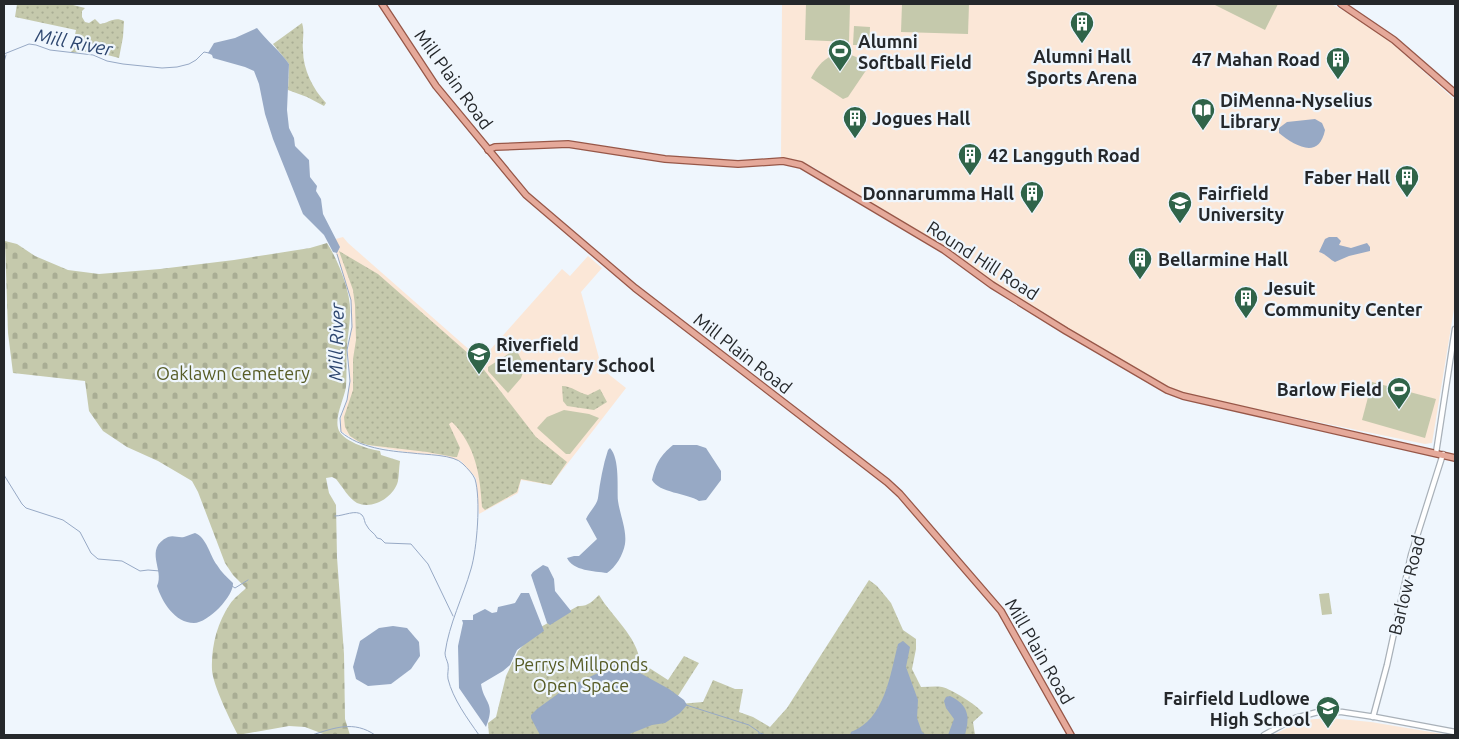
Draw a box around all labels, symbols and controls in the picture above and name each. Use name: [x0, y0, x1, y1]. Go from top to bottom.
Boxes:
building icon: Alumni Hall Sports Arena: [1069, 10, 1095, 44]
water label: Mill River: [34, 24, 115, 60]
street label: Mill Plain Road: [411, 25, 497, 133]
place label: Alumni Softball Field: [858, 31, 972, 72]
sports icon: Alumni Softball Field: [827, 38, 853, 72]
place label: Alumni Hall Sports Arena: [1027, 46, 1137, 87]
building icon: 47 Mahan Road: [1325, 46, 1351, 80]
place label: 47 Mahan Road: [1192, 49, 1320, 69]
place label: DiMenna-Nyselius Library: [1220, 90, 1373, 131]
library icon: DiMenna-Nyselius Library: [1190, 97, 1216, 131]
building icon: Jogues Hall: [842, 105, 868, 139]
place label: Jogues Hall: [872, 108, 971, 128]
building icon: 42 Langguth Road: [957, 142, 983, 176]
place label: 42 Langguth Road: [988, 145, 1140, 165]
building icon: Faber Hall: [1394, 164, 1420, 198]
place label: Faber Hall: [1304, 167, 1391, 187]
building icon: Donnarumma Hall: [1019, 180, 1045, 214]
place label: Donnarumma Hall: [862, 183, 1015, 203]
place label: Fairfield University: [1198, 183, 1285, 224]
school or university icon: Fairfield University: [1167, 190, 1193, 224]
street label: Round Hill Road: [924, 217, 1042, 303]
building icon: Bellarmine Hall: [1127, 246, 1153, 280]
place label: Bellarmine Hall: [1158, 249, 1289, 269]
place label: Jesuit Community Center: [1264, 278, 1423, 319]
building icon: Jesuit Community Center: [1233, 285, 1259, 319]
water label: Mill River: [324, 302, 348, 381]
street label: Mill Plain Road: [690, 309, 796, 397]
place label: Riverfield Elementary School: [496, 334, 655, 375]
school or university icon: Riverfield Elementary School: [466, 341, 492, 375]
park label: Oaklawn Cemetery: [156, 363, 310, 383]
sports icon: Barlow Field: [1386, 376, 1412, 410]
place label: Barlow Field: [1277, 379, 1382, 399]
street label: Barlow Road: [1384, 533, 1428, 637]
street label: Mill Plain Road: [1002, 595, 1078, 707]
park label: Perrys Millponds Open Space: [514, 654, 648, 695]
place label: Fairfield Ludlowe High School: [1163, 688, 1311, 729]
school or university icon: Fairfield Ludlowe High School: [1315, 695, 1341, 729]

